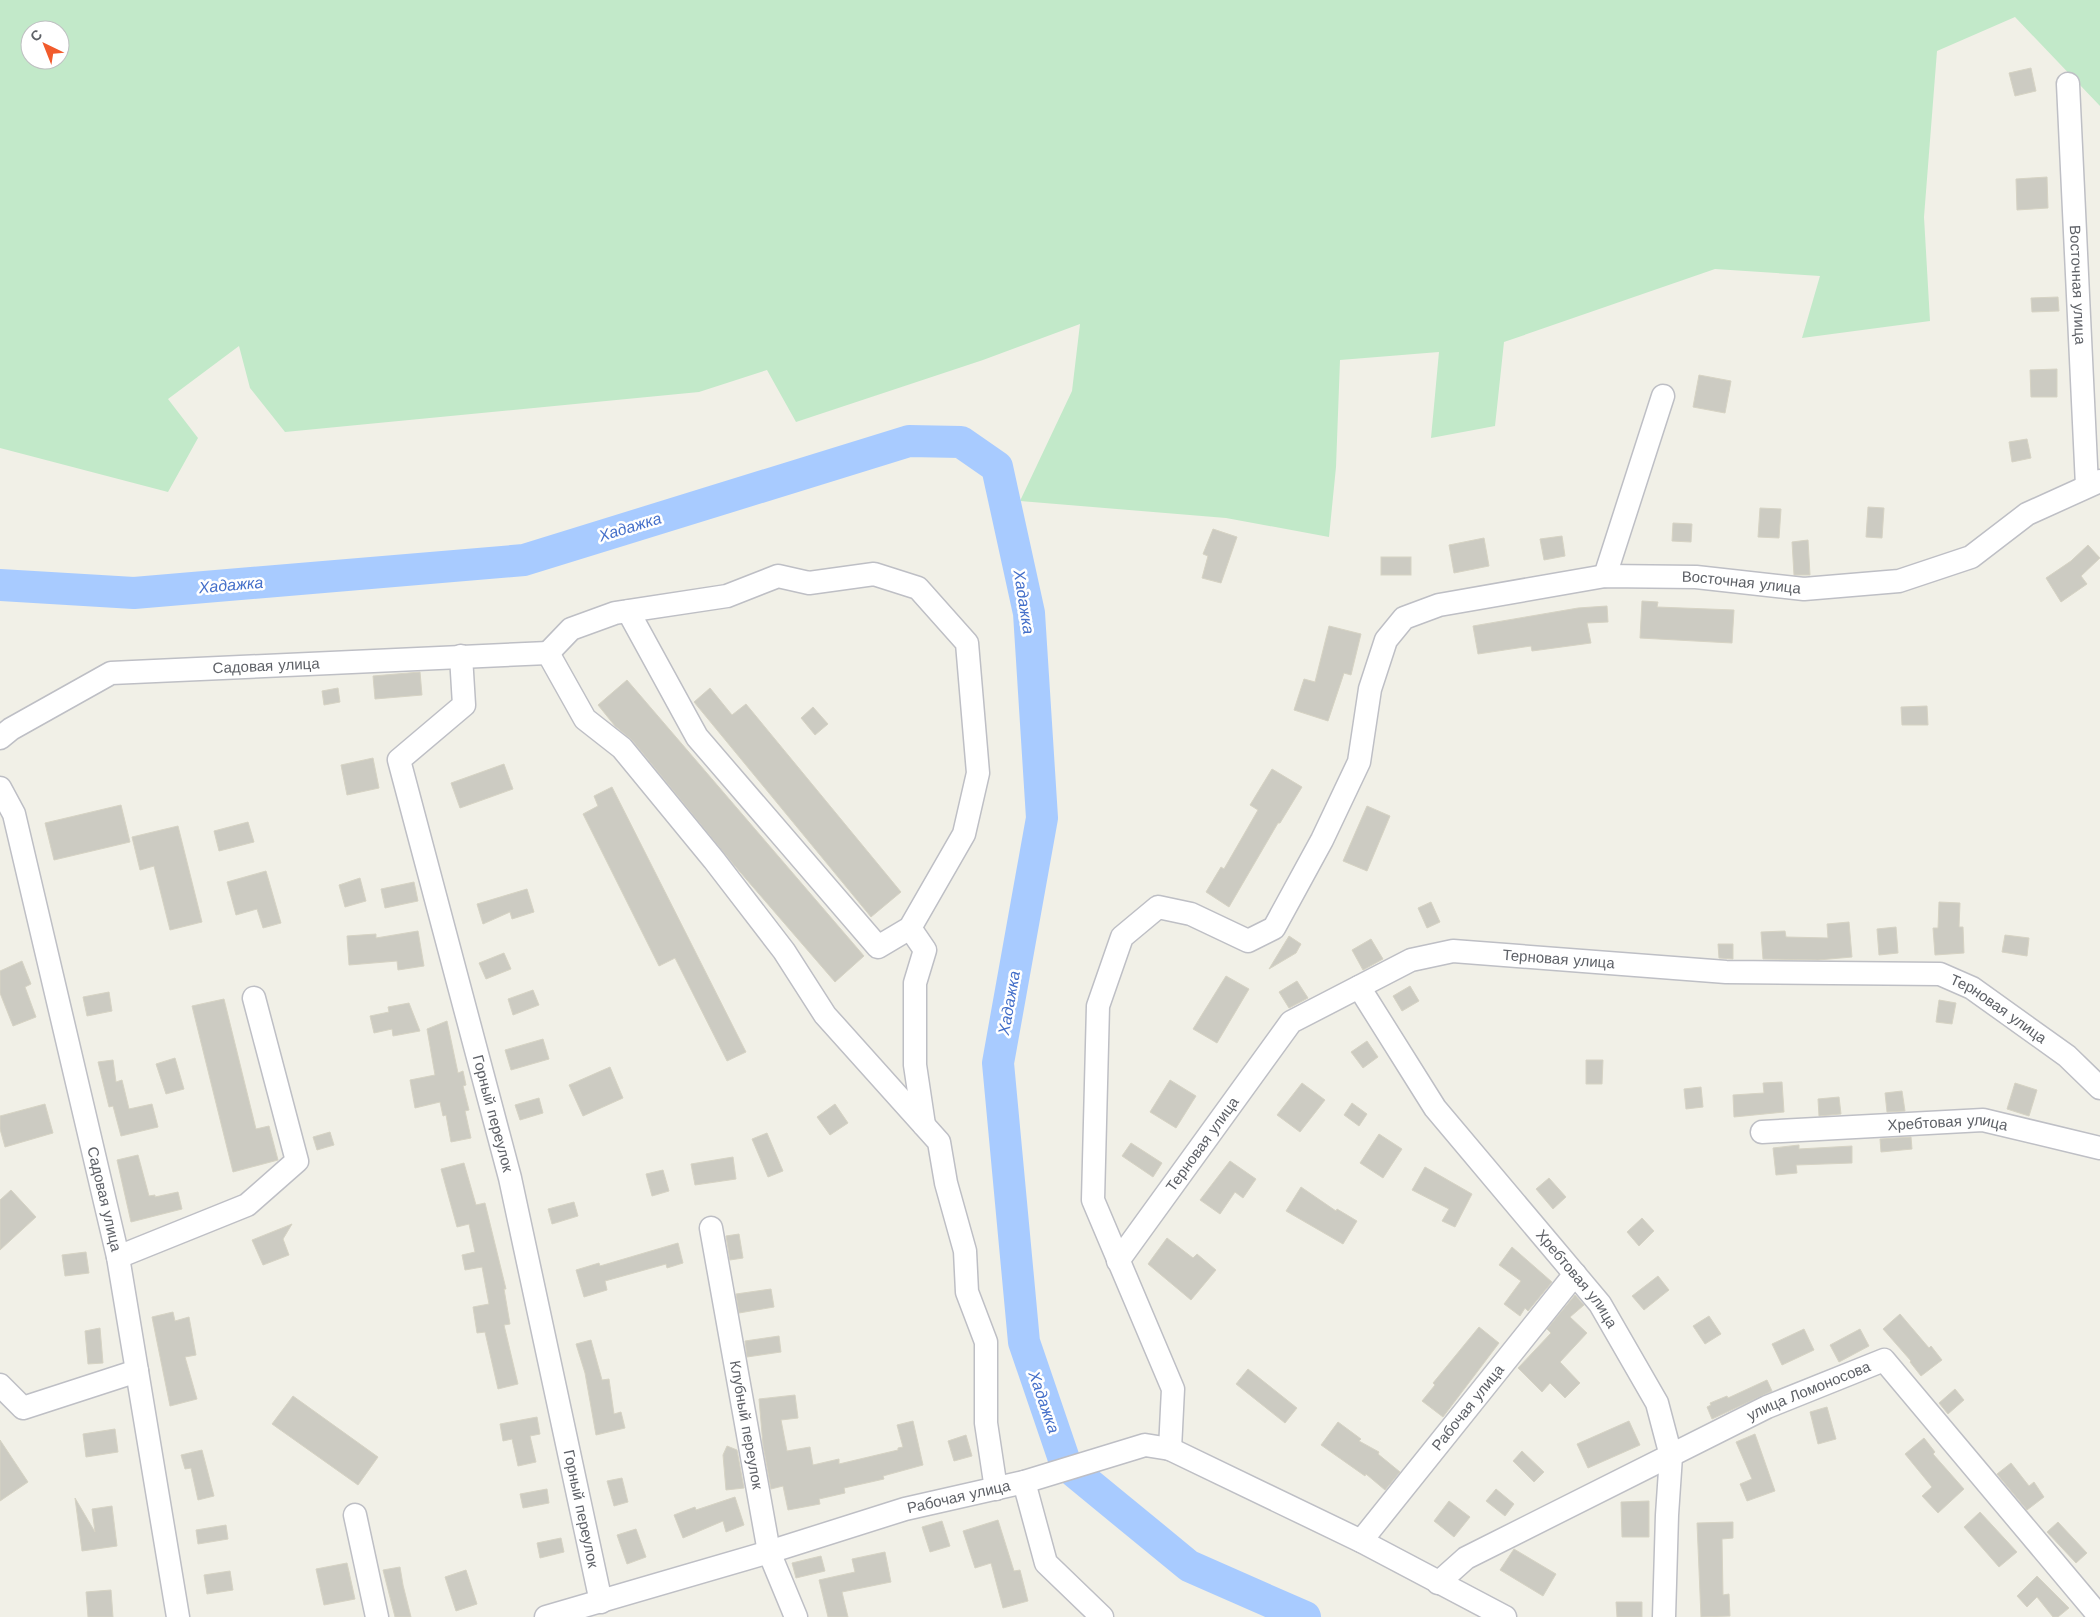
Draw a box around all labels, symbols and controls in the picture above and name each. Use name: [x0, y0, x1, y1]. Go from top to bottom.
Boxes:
north arrow: [20, 20, 70, 70]
text: С: [27, 26, 45, 45]
street label: Восточная улица: [2066, 225, 2089, 346]
water label: Хадажка: [595, 508, 664, 546]
water label: Хадажка: [1009, 568, 1038, 636]
street label: Восточная улица: [1682, 568, 1802, 598]
water label: Хадажка: [197, 573, 264, 597]
street label: Садовая улица: [212, 654, 321, 677]
street label: Терновая улица: [1502, 946, 1616, 972]
water label: Хадажка: [994, 969, 1024, 1038]
street label: Терновая улица: [1947, 971, 2050, 1048]
street label: Горный переулок: [469, 1053, 517, 1174]
street label: Терновая улица: [1162, 1093, 1243, 1195]
street label: Хребтовая улица: [1887, 1111, 2010, 1135]
street label: Садовая улица: [83, 1145, 126, 1254]
street label: Хребтовая улица: [1532, 1226, 1621, 1332]
street label: улица Ломоносова: [1744, 1357, 1874, 1425]
street label: Клубный переулок: [726, 1359, 767, 1491]
street label: Рабочая улица: [1428, 1360, 1508, 1454]
water label: Хадажка: [1024, 1367, 1064, 1436]
street label: Горный переулок: [560, 1448, 603, 1570]
street label: Рабочая улица: [905, 1476, 1013, 1517]

